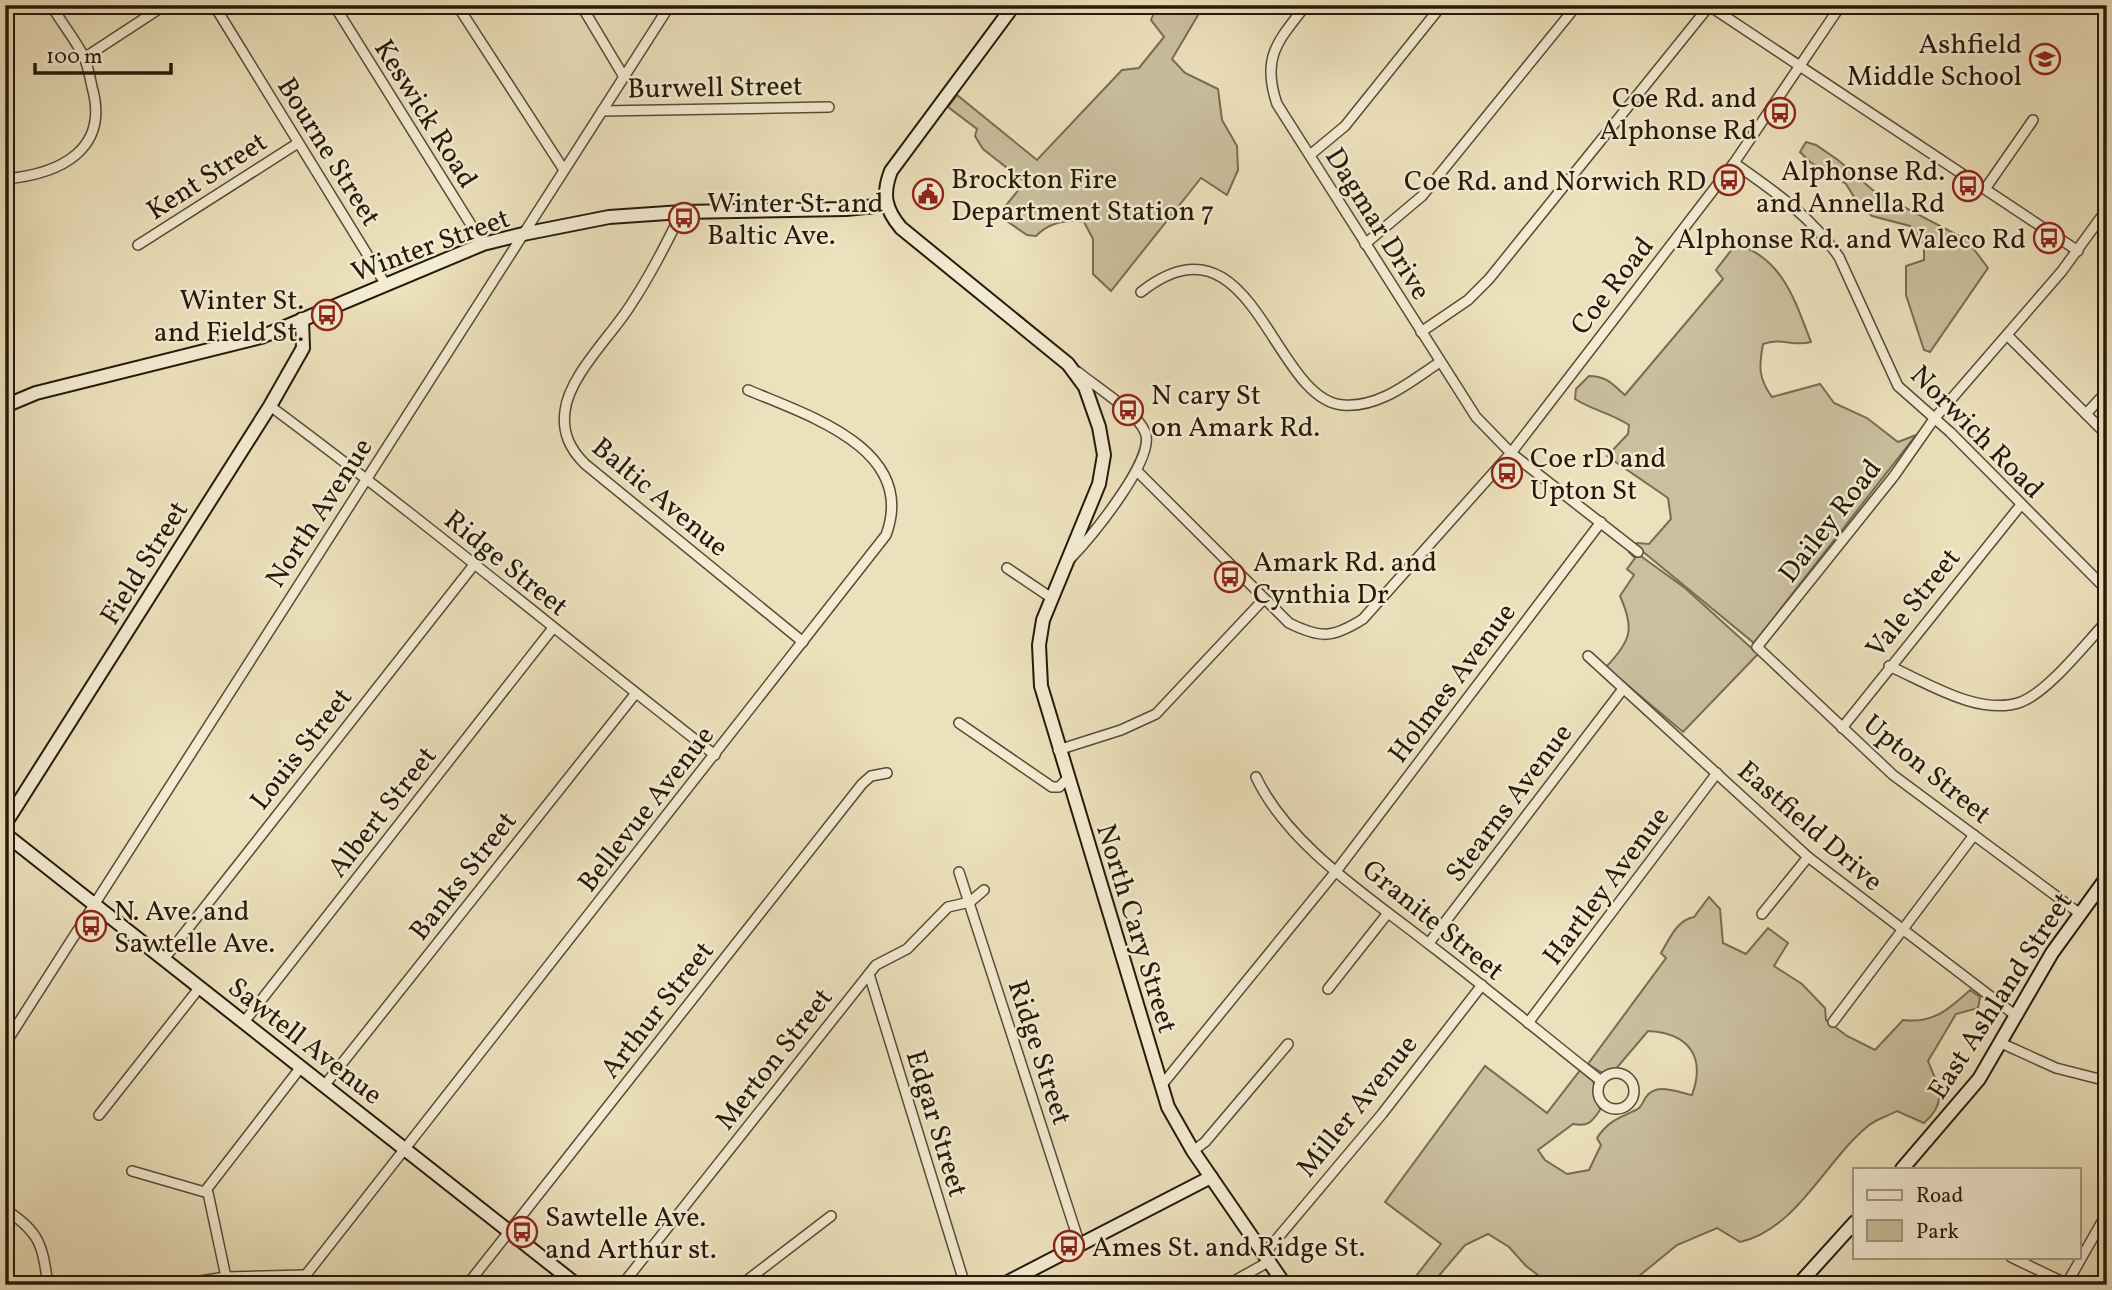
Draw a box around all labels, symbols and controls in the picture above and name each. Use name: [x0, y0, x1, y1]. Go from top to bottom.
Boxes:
place label: Ashfield Middle School: [1847, 26, 2022, 97]
scale bar: [35, 32, 172, 76]
street label: Keswick Road: [364, 33, 486, 196]
school or university icon: Ashfield Middle School: [2028, 42, 2062, 76]
text: 100 m: [46, 43, 103, 72]
street label: Burwell Street: [627, 67, 803, 110]
street label: Bourne Street: [267, 70, 389, 234]
place label: Coe Rd. and Alphonse Rd: [1600, 80, 1757, 151]
bus stop icon: Coe Rd. and Alphonse Rd: [1763, 96, 1797, 130]
street label: Kent Street: [139, 124, 275, 231]
street label: Dagmar Drive: [1314, 141, 1439, 308]
place label: Alphonse Rd. and Annella Rd: [1756, 153, 1945, 224]
place label: Brockton Fire Department Station 7: [951, 161, 1214, 232]
place label: Coe Rd. and Norwich RD: [1404, 163, 1706, 202]
bus stop icon: Coe Rd. and Norwich RD: [1712, 163, 1746, 197]
bus stop icon: Alphonse Rd. and Annella Rd: [1951, 169, 1985, 203]
public building icon: Brockton Fire Department Station 7: [911, 177, 945, 211]
place label: Winter St. and Baltic Ave.: [707, 185, 884, 256]
street label: Winter Street: [346, 200, 515, 293]
bus stop icon: Winter St. and Baltic Ave.: [667, 201, 701, 235]
place label: Alphonse Rd. and Waleco Rd: [1676, 221, 2026, 260]
bus stop icon: Alphonse Rd. and Waleco Rd: [2032, 221, 2066, 255]
street label: Coe Road: [1562, 229, 1664, 344]
place label: Winter St. and Field St.: [154, 282, 304, 353]
bus stop icon: Winter St. and Field St.: [310, 298, 344, 332]
street label: Norwich Road: [1901, 357, 2052, 508]
place label: N cary St on Amark Rd.: [1151, 377, 1320, 448]
bus stop icon: N cary St on Amark Rd.: [1111, 393, 1145, 427]
street label: Baltic Avenue: [583, 429, 736, 567]
street label: North Avenue: [257, 431, 383, 596]
place label: Coe rD and Upton St: [1530, 440, 1666, 511]
street label: Dailey Road: [1770, 451, 1892, 592]
bus stop icon: Coe rD and Upton St: [1490, 456, 1524, 490]
street label: Field Street: [92, 494, 199, 633]
street label: Ridge Street: [435, 502, 576, 626]
street label: Vale Street: [1857, 540, 1970, 667]
place label: Amark Rd. and Cynthia Dr: [1253, 544, 1437, 615]
bus stop icon: Amark Rd. and Cynthia Dr: [1213, 560, 1247, 594]
street label: Holmes Avenue: [1380, 595, 1526, 772]
street label: Louis Street: [242, 680, 362, 819]
street label: Upton Street: [1854, 706, 1999, 834]
street label: Stearns Avenue: [1437, 716, 1583, 891]
street label: Bellevue Avenue: [570, 718, 724, 901]
street label: Albert Street: [319, 739, 447, 886]
street label: Eastfield Drive: [1728, 753, 1891, 901]
street label: Hartley Avenue: [1534, 799, 1680, 974]
street label: Banks Street: [401, 804, 527, 949]
street label: North Cary Street: [1085, 819, 1186, 1038]
street label: Granite Street: [1353, 851, 1512, 991]
street label: East Ashland Street: [1919, 885, 2083, 1108]
place label: N. Ave. and Sawtelle Ave.: [114, 893, 275, 964]
bus stop icon: N. Ave. and Sawtelle Ave.: [74, 909, 108, 943]
street label: Arthur Street: [592, 934, 724, 1087]
street label: Sawtell Avenue: [219, 969, 390, 1115]
street label: Ridge Street: [997, 975, 1080, 1130]
street label: Merton Street: [707, 980, 843, 1139]
street label: Miller Avenue: [1288, 1027, 1428, 1186]
street label: Edgar Street: [895, 1046, 976, 1202]
legend: [1853, 1168, 2080, 1258]
text: Road: [1916, 1182, 1963, 1211]
place label: Sawtelle Ave. and Arthur st.: [545, 1199, 717, 1270]
bus stop icon: Sawtelle Ave. and Arthur st.: [505, 1215, 539, 1249]
text: Park: [1916, 1218, 1959, 1247]
bus stop icon: Ames St. and Ridge St.: [1052, 1229, 1086, 1263]
place label: Ames St. and Ridge St.: [1092, 1229, 1365, 1268]

